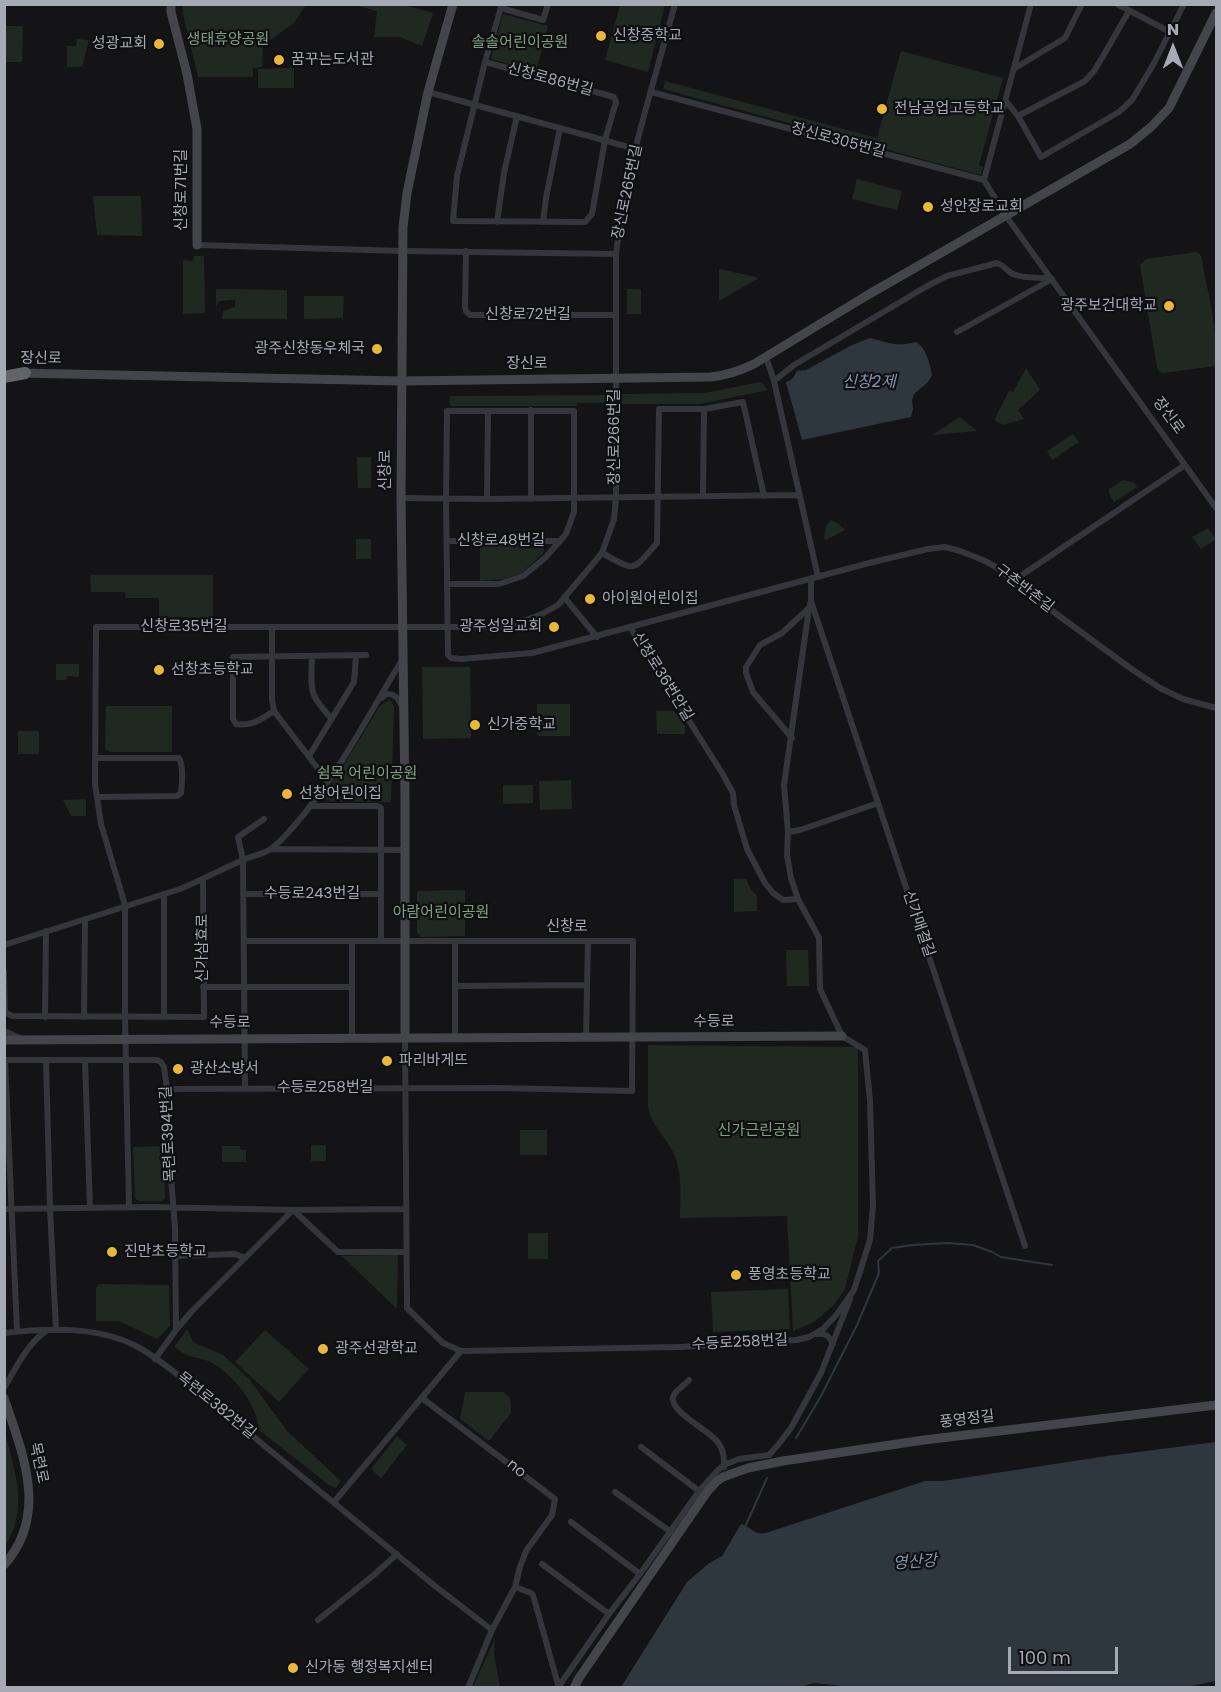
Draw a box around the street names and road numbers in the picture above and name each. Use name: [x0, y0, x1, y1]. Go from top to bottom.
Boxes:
street label: 신창로86번길: [505, 60, 595, 100]
street label: 장신로305번길: [789, 120, 887, 162]
street label: 장신로265번길: [609, 143, 647, 241]
street label: 신창로71번길: [173, 149, 191, 231]
street label: 신창로72번길: [485, 306, 571, 324]
street label: 장신로: [20, 350, 62, 368]
street label: 장신로: [506, 355, 548, 373]
street label: 장신로266번길: [606, 389, 624, 485]
street label: 장신로: [1149, 394, 1187, 438]
street label: 신창로: [377, 449, 395, 491]
street label: 신창로48번길: [457, 532, 545, 550]
street label: 구촌반촌길: [991, 561, 1057, 617]
street label: 신창로35번길: [140, 618, 228, 636]
street label: 신창로36번안길: [628, 629, 696, 725]
street label: 수등로243번길: [264, 885, 360, 903]
street label: 신가매결길: [898, 888, 938, 960]
street label: 신가삼효로: [194, 914, 212, 982]
street label: 신창로: [546, 918, 588, 936]
street label: 수등로: [693, 1013, 735, 1031]
street label: 수등로: [209, 1014, 251, 1032]
street label: 수등로258번길: [277, 1079, 373, 1097]
street label: 목련로394번길: [157, 1085, 181, 1183]
street label: 수등로258번길: [691, 1331, 789, 1355]
street label: 목련로382번길: [173, 1369, 259, 1443]
street label: 풍영정길: [939, 1408, 995, 1432]
street label: 목련로: [25, 1441, 51, 1485]
street label: no: [503, 1456, 529, 1482]

